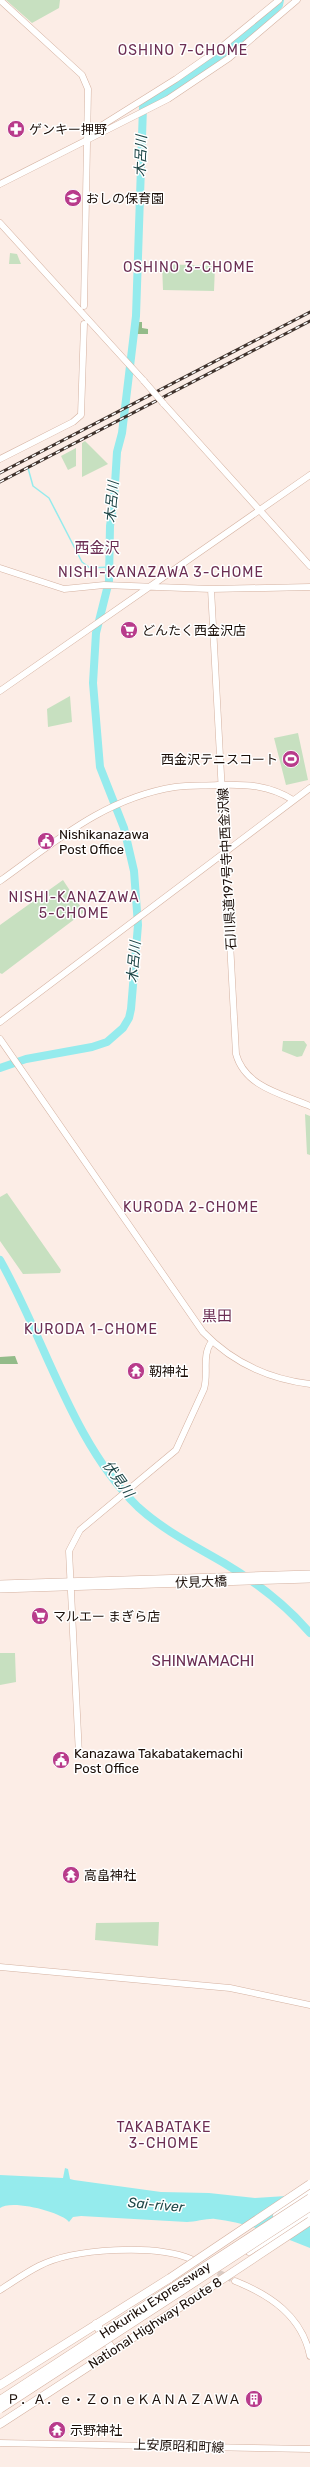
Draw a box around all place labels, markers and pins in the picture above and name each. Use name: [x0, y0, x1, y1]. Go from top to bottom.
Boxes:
pharmacy icon: ゲンキー押野: [6, 119, 26, 139]
place label: ゲンキー押野: [29, 122, 107, 137]
school or university icon: おしの保育園: [63, 188, 83, 208]
place label: おしの保育園: [86, 191, 164, 206]
supermarket icon: どんたく西金沢店: [119, 620, 139, 640]
place label: どんたく西金沢店: [142, 623, 246, 638]
sports icon: 西金沢テニスコート: [281, 749, 301, 769]
place label: 西金沢テニスコート: [161, 752, 278, 767]
place label: Nishikanazawa Post Office: [59, 827, 149, 857]
public building icon: Nishikanazawa Post Office: [36, 831, 56, 851]
temple icon: 靭神社: [126, 1361, 146, 1381]
place label: 靭神社: [149, 1364, 188, 1379]
supermarket icon: マルエー まぎら店: [30, 1606, 50, 1626]
place label: マルエー まぎら店: [53, 1609, 160, 1624]
place label: Kanazawa Takabatakemachi Post Office: [74, 1746, 243, 1776]
public building icon: Kanazawa Takabatakemachi Post Office: [51, 1750, 71, 1770]
temple icon: 高畠神社: [61, 1865, 81, 1885]
place label: 高畠神社: [84, 1868, 136, 1883]
building icon: Ｐ．Ａ．ｅ・ＺｏｎｅＫＡＮＡＺＡＷＡ: [244, 2389, 264, 2409]
place label: Ｐ．Ａ．ｅ・ＺｏｎｅＫＡＮＡＺＡＷＡ: [7, 2392, 241, 2407]
temple icon: 示野神社: [47, 2420, 67, 2440]
place label: 示野神社: [70, 2423, 122, 2438]

